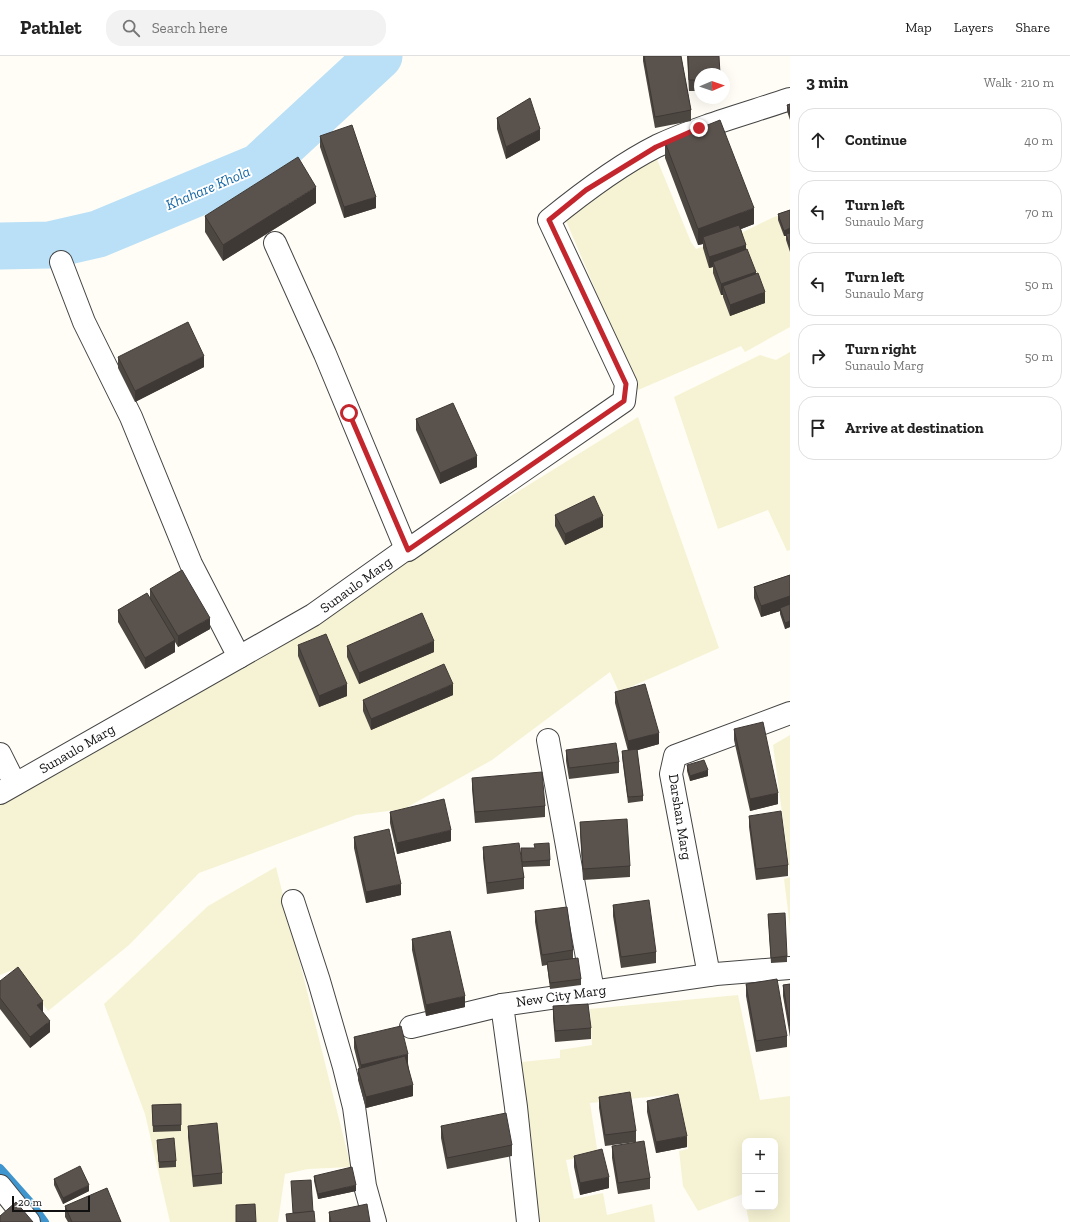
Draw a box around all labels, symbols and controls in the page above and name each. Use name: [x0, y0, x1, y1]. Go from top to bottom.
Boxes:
search box: [106, 10, 386, 46]
text: Pathlet: [20, 16, 82, 39]
icon: search: [120, 17, 142, 39]
text: Search here: [152, 19, 228, 37]
text: Map: [905, 19, 932, 36]
text: Layers: [954, 19, 993, 36]
text: Share: [1015, 19, 1050, 36]
north arrow: [694, 68, 730, 104]
text: 3 min: [806, 72, 848, 92]
text: Walk · 210 m: [984, 75, 1054, 90]
route end: [690, 119, 708, 137]
icon: ahead: [807, 129, 829, 151]
text: Continue: [845, 131, 907, 149]
text: 40 m: [1024, 133, 1053, 148]
water label: Khahare Khola: [163, 162, 253, 214]
text: Turn left: [845, 196, 905, 214]
icon: left: [807, 201, 829, 223]
text: 70 m: [1025, 205, 1053, 220]
text: Sunaulo Marg: [845, 214, 924, 229]
text: Turn left: [845, 268, 905, 286]
icon: left: [807, 273, 829, 295]
text: 50 m: [1025, 277, 1053, 292]
text: Sunaulo Marg: [845, 286, 924, 301]
text: Turn right: [845, 340, 916, 358]
icon: right: [807, 345, 829, 367]
text: 50 m: [1025, 349, 1053, 364]
text: Sunaulo Marg: [845, 358, 924, 373]
route start: [340, 404, 358, 422]
icon: arrive: [807, 417, 829, 439]
text: Arrive at destination: [845, 419, 984, 437]
street label: Sunaulo Marg: [317, 553, 395, 617]
street label: Sunaulo Marg: [36, 720, 118, 778]
street label: Darshan Marg: [665, 773, 695, 862]
street label: New City Marg: [515, 981, 607, 1011]
map controls: [742, 1138, 778, 1210]
button: +: [742, 1138, 778, 1174]
button: −: [742, 1174, 778, 1210]
scale bar: [12, 1194, 90, 1213]
text: 20 m: [18, 1196, 42, 1209]

